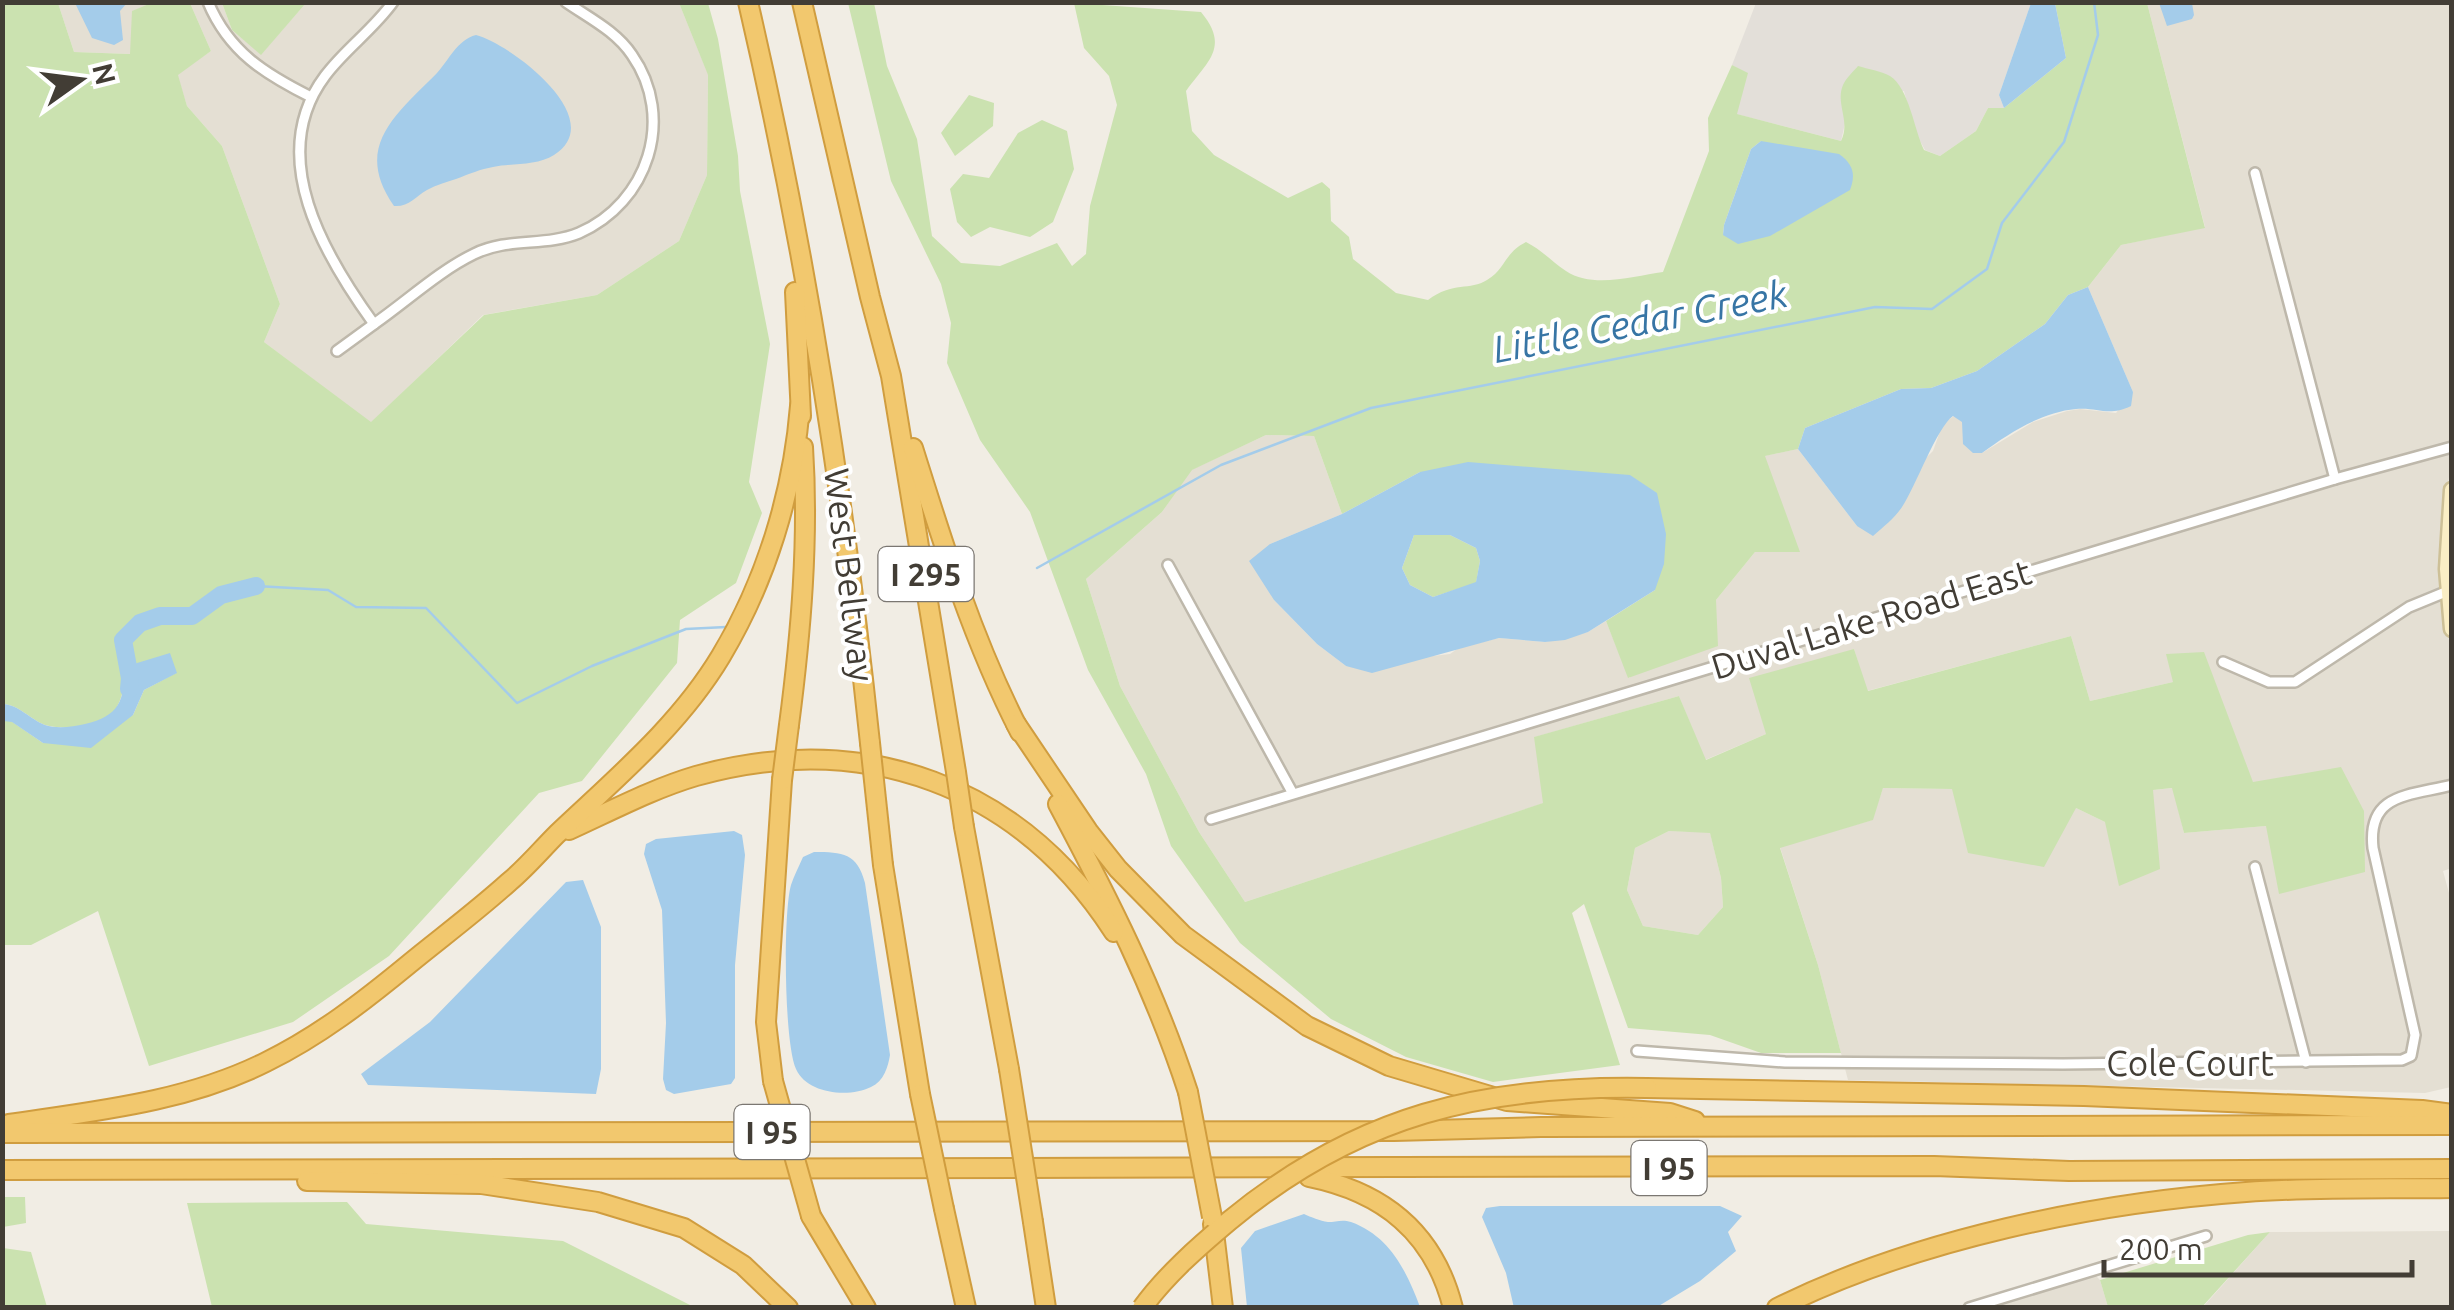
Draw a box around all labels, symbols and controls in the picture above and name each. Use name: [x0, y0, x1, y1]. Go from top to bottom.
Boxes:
north arrow: [30, 30, 130, 130]
text: N: [87, 60, 122, 88]
water label: Little Cedar Creek: [1489, 272, 1791, 370]
street label: West Beltway: [817, 466, 883, 684]
road number: I 295: [878, 547, 974, 601]
street label: Duval Lake Road East: [1706, 551, 2036, 687]
street label: Cole Court: [2106, 1043, 2274, 1083]
road number: I 95: [734, 1105, 810, 1159]
road number: I 95: [1632, 1141, 1706, 1195]
scale bar: [2104, 1215, 2412, 1277]
text: 200 m: [2119, 1232, 2203, 1266]

